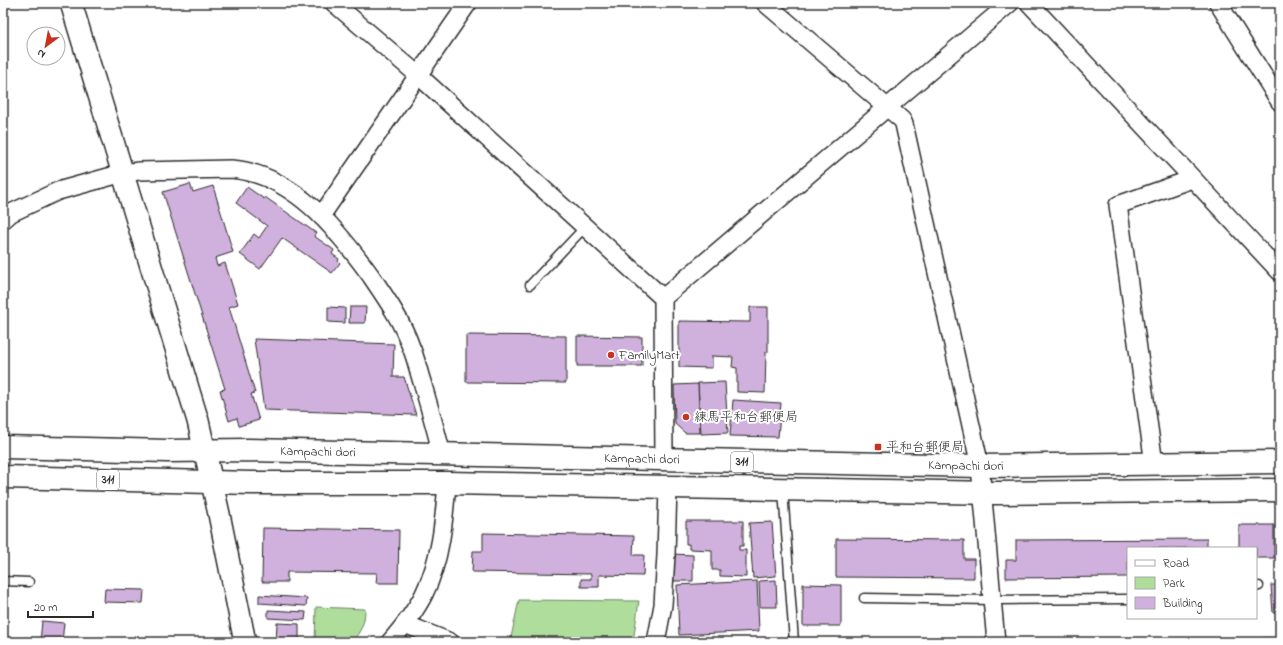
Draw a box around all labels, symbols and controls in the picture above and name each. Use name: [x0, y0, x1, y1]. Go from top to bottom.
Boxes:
north arrow: [26, 26, 66, 66]
text: N: [34, 45, 49, 62]
place label: FamilyMart: [618, 346, 680, 366]
marker: FamilyMart: [606, 350, 616, 360]
place label: 練馬平和台郵便局: [694, 408, 798, 427]
marker: 練馬平和台郵便局: [681, 412, 691, 422]
place label: 平和台郵便局: [886, 438, 964, 457]
street label: Kampachi dori: [280, 441, 356, 462]
marker: 平和台郵便局: [873, 442, 883, 452]
street label: Kampachi dori: [604, 448, 680, 469]
road number: 311: [731, 452, 753, 472]
street label: Kampachi dori: [928, 455, 1004, 476]
road number: 311: [97, 470, 119, 490]
legend: [1127, 547, 1257, 619]
text: Road: [1163, 555, 1189, 573]
text: Park: [1163, 575, 1185, 593]
scale bar: [28, 593, 93, 619]
text: Building: [1162, 595, 1202, 614]
text: 20 m: [34, 599, 57, 617]

